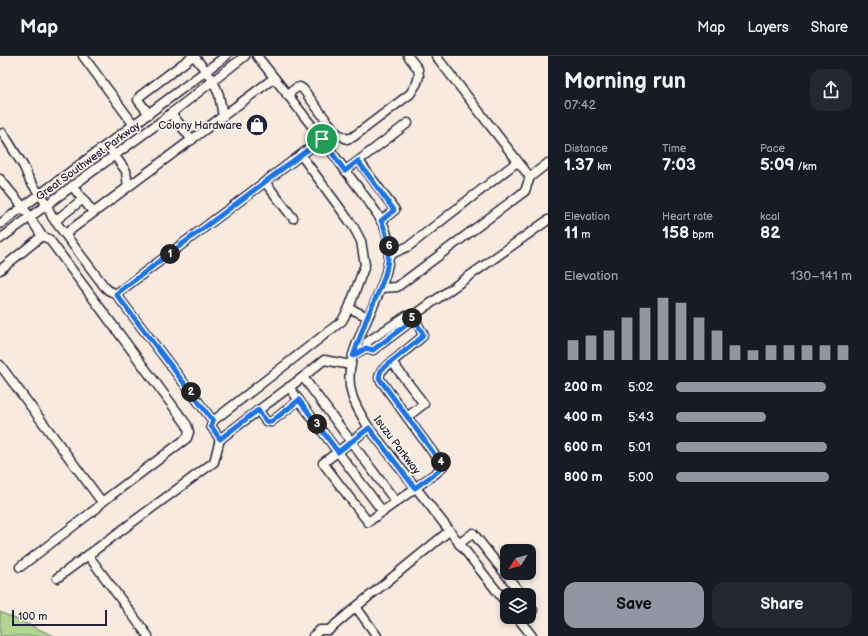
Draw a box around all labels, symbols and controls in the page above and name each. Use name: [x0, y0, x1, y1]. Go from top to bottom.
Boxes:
text: Map: [20, 16, 58, 39]
text: Map: [697, 19, 725, 36]
text: Layers: [747, 19, 789, 36]
text: Share: [811, 19, 848, 36]
text: Morning run: [564, 68, 686, 95]
button: share: [810, 69, 852, 111]
text: 07:42: [564, 97, 596, 113]
shop icon: Colony Hardware: [244, 112, 270, 138]
street label: Great Southwest Parkway: [33, 119, 143, 203]
place label: Colony Hardware: [158, 119, 242, 132]
pin: [305, 122, 339, 156]
icon: arrive: [311, 128, 333, 150]
text: Distance: [564, 142, 608, 155]
text: Time: [662, 142, 686, 155]
text: Pace: [760, 142, 785, 155]
text: 1.37: [564, 155, 594, 175]
text: 7:03: [662, 155, 696, 175]
text: 5:09: [760, 155, 794, 175]
text: km: [594, 160, 612, 173]
text: /km: [794, 160, 817, 173]
text: Elevation: [564, 210, 610, 223]
text: Heart rate: [662, 210, 713, 223]
text: kcal: [760, 210, 780, 223]
text: 11: [564, 223, 578, 243]
text: 158: [662, 223, 689, 243]
text: 82: [760, 223, 780, 243]
text: m: [578, 228, 590, 241]
text: bpm: [689, 228, 714, 241]
pin: 6: [379, 236, 399, 256]
text: 6: [386, 239, 392, 252]
pin: 1: [160, 244, 180, 264]
text: 1: [168, 247, 172, 260]
text: Elevation: [564, 268, 618, 284]
text: 130–141 m: [791, 268, 852, 284]
pin: 5: [402, 308, 422, 328]
text: 5: [409, 311, 415, 324]
text: 200 m: [564, 379, 602, 395]
text: 5:02: [628, 379, 653, 395]
pin: 2: [181, 382, 201, 402]
text: 2: [188, 385, 194, 398]
text: 400 m: [564, 409, 602, 425]
text: 5:43: [628, 409, 654, 425]
street label: Isuzu Parkway: [371, 413, 423, 477]
pin: 3: [307, 414, 327, 434]
text: 3: [314, 417, 320, 430]
text: 600 m: [564, 439, 603, 455]
text: 5:01: [628, 439, 651, 455]
pin: 4: [431, 452, 451, 472]
text: 4: [438, 455, 444, 468]
text: 800 m: [564, 469, 603, 485]
text: 5:00: [628, 469, 653, 485]
north arrow: [500, 544, 536, 580]
map controls: [500, 544, 536, 624]
button: Save: [564, 582, 704, 628]
button: Share: [712, 582, 852, 628]
button: layers: [500, 588, 536, 624]
scale bar: [12, 608, 107, 627]
text: 100 m: [18, 610, 47, 623]

